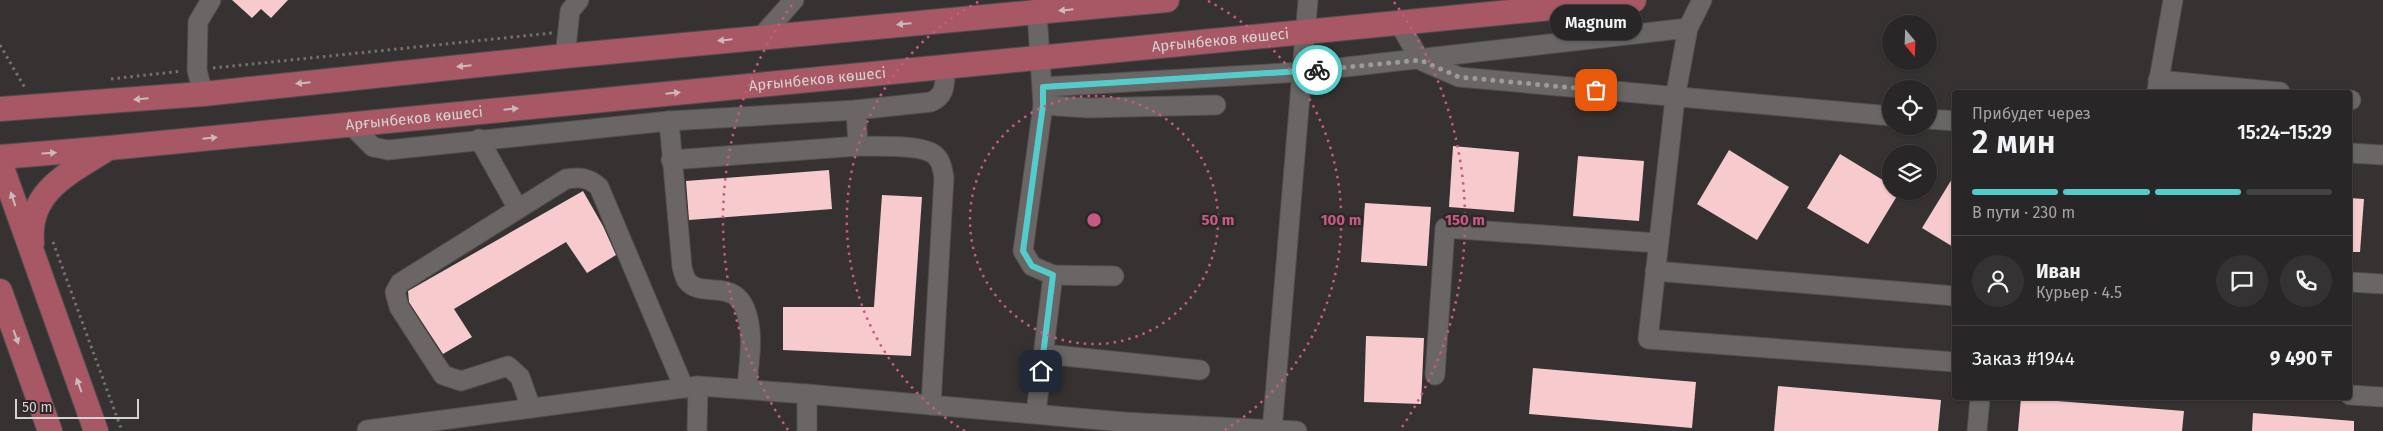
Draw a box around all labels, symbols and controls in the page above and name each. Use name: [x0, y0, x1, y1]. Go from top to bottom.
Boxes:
callout: Magnum: [1550, 5, 1642, 40]
one-way arrow: [1058, 6, 1074, 14]
text: Magnum: [1565, 13, 1627, 32]
north arrow: [1882, 15, 1938, 70]
map controls: [1882, 15, 1937, 200]
one-way arrow: [896, 20, 912, 28]
street label: Арғынбеков көшесі: [1151, 25, 1290, 56]
one-way arrow: [717, 36, 733, 44]
courier: [1292, 45, 1342, 95]
icon: bike: [1303, 56, 1331, 84]
one-way arrow: [456, 62, 472, 70]
street label: Арғынбеков көшесі: [748, 64, 887, 95]
pin: [1575, 69, 1617, 111]
icon: bag: [1582, 76, 1610, 104]
one-way arrow: [294, 79, 310, 87]
button: locate: [1882, 80, 1937, 135]
one-way arrow: [666, 89, 682, 97]
one-way arrow: [133, 95, 149, 103]
street label: Арғынбеков көшесі: [345, 103, 484, 134]
text: Прибудет через: [1972, 104, 2091, 123]
one-way arrow: [504, 105, 520, 113]
text: 15:24–15:29: [2237, 121, 2332, 144]
text: 2 мин: [1972, 123, 2055, 161]
one-way arrow: [203, 134, 219, 142]
button: layers: [1882, 145, 1937, 200]
one-way arrow: [41, 149, 57, 157]
one-way arrow: [9, 192, 16, 207]
text: В пути · 230 m: [1972, 203, 2075, 222]
centre of rings: [1085, 211, 1103, 229]
text: 50 m: [1201, 211, 1235, 229]
text: 100 m: [1321, 211, 1361, 229]
text: 150 m: [1445, 211, 1485, 229]
button: person: [1972, 255, 2024, 307]
button: chat: [2216, 255, 2268, 307]
button: phone: [2280, 255, 2332, 307]
text: Иван: [2036, 260, 2081, 283]
text: Курьер · 4.5: [2036, 283, 2122, 302]
one-way arrow: [12, 330, 20, 345]
text: Заказ #1944: [1972, 347, 2075, 370]
text: 9 490 ₸: [2270, 347, 2332, 370]
pin: [1020, 350, 1062, 392]
icon: home: [1027, 357, 1055, 385]
one-way arrow: [75, 377, 83, 392]
scale bar: [15, 396, 139, 419]
text: 50 m: [22, 399, 53, 416]

